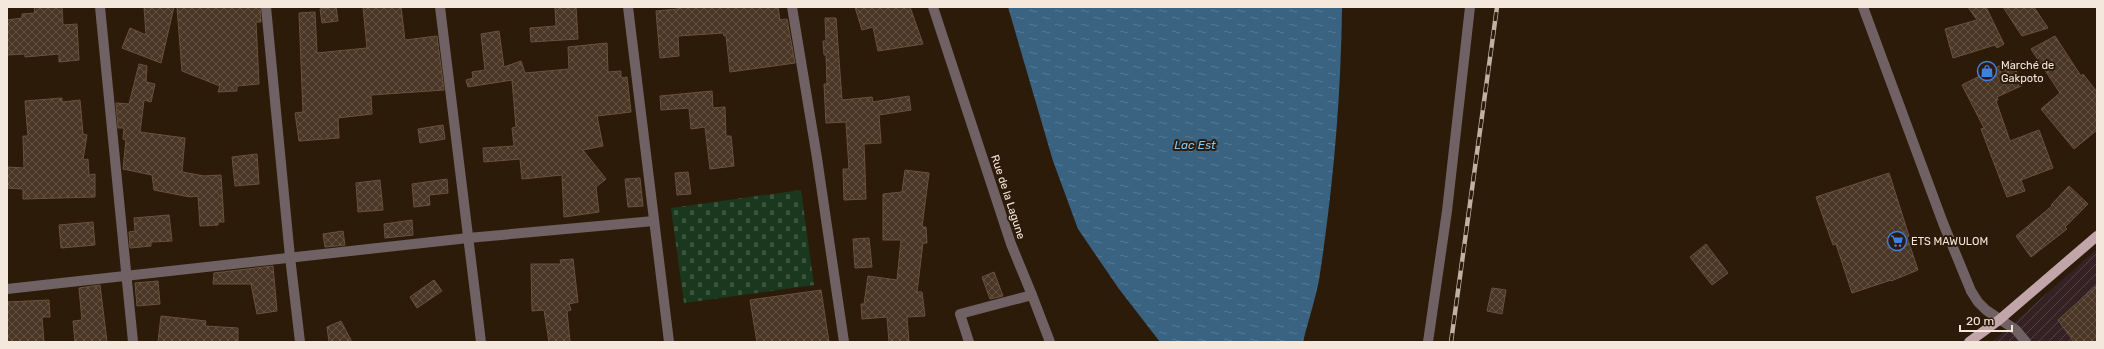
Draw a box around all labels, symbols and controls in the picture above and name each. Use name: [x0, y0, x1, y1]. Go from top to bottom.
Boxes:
place label: Marché de Gakpoto: [2001, 59, 2054, 85]
shop icon: Marché de Gakpoto: [1976, 60, 1998, 82]
water label: Lac Est: [1174, 138, 1216, 152]
street label: Rue de la Lagune: [988, 153, 1028, 241]
supermarket icon: ETS MAWULOM: [1886, 230, 1908, 252]
place label: ETS MAWULOM: [1911, 235, 1988, 248]
scale bar: [1960, 307, 2012, 333]
text: 20 m: [1966, 314, 1994, 328]

